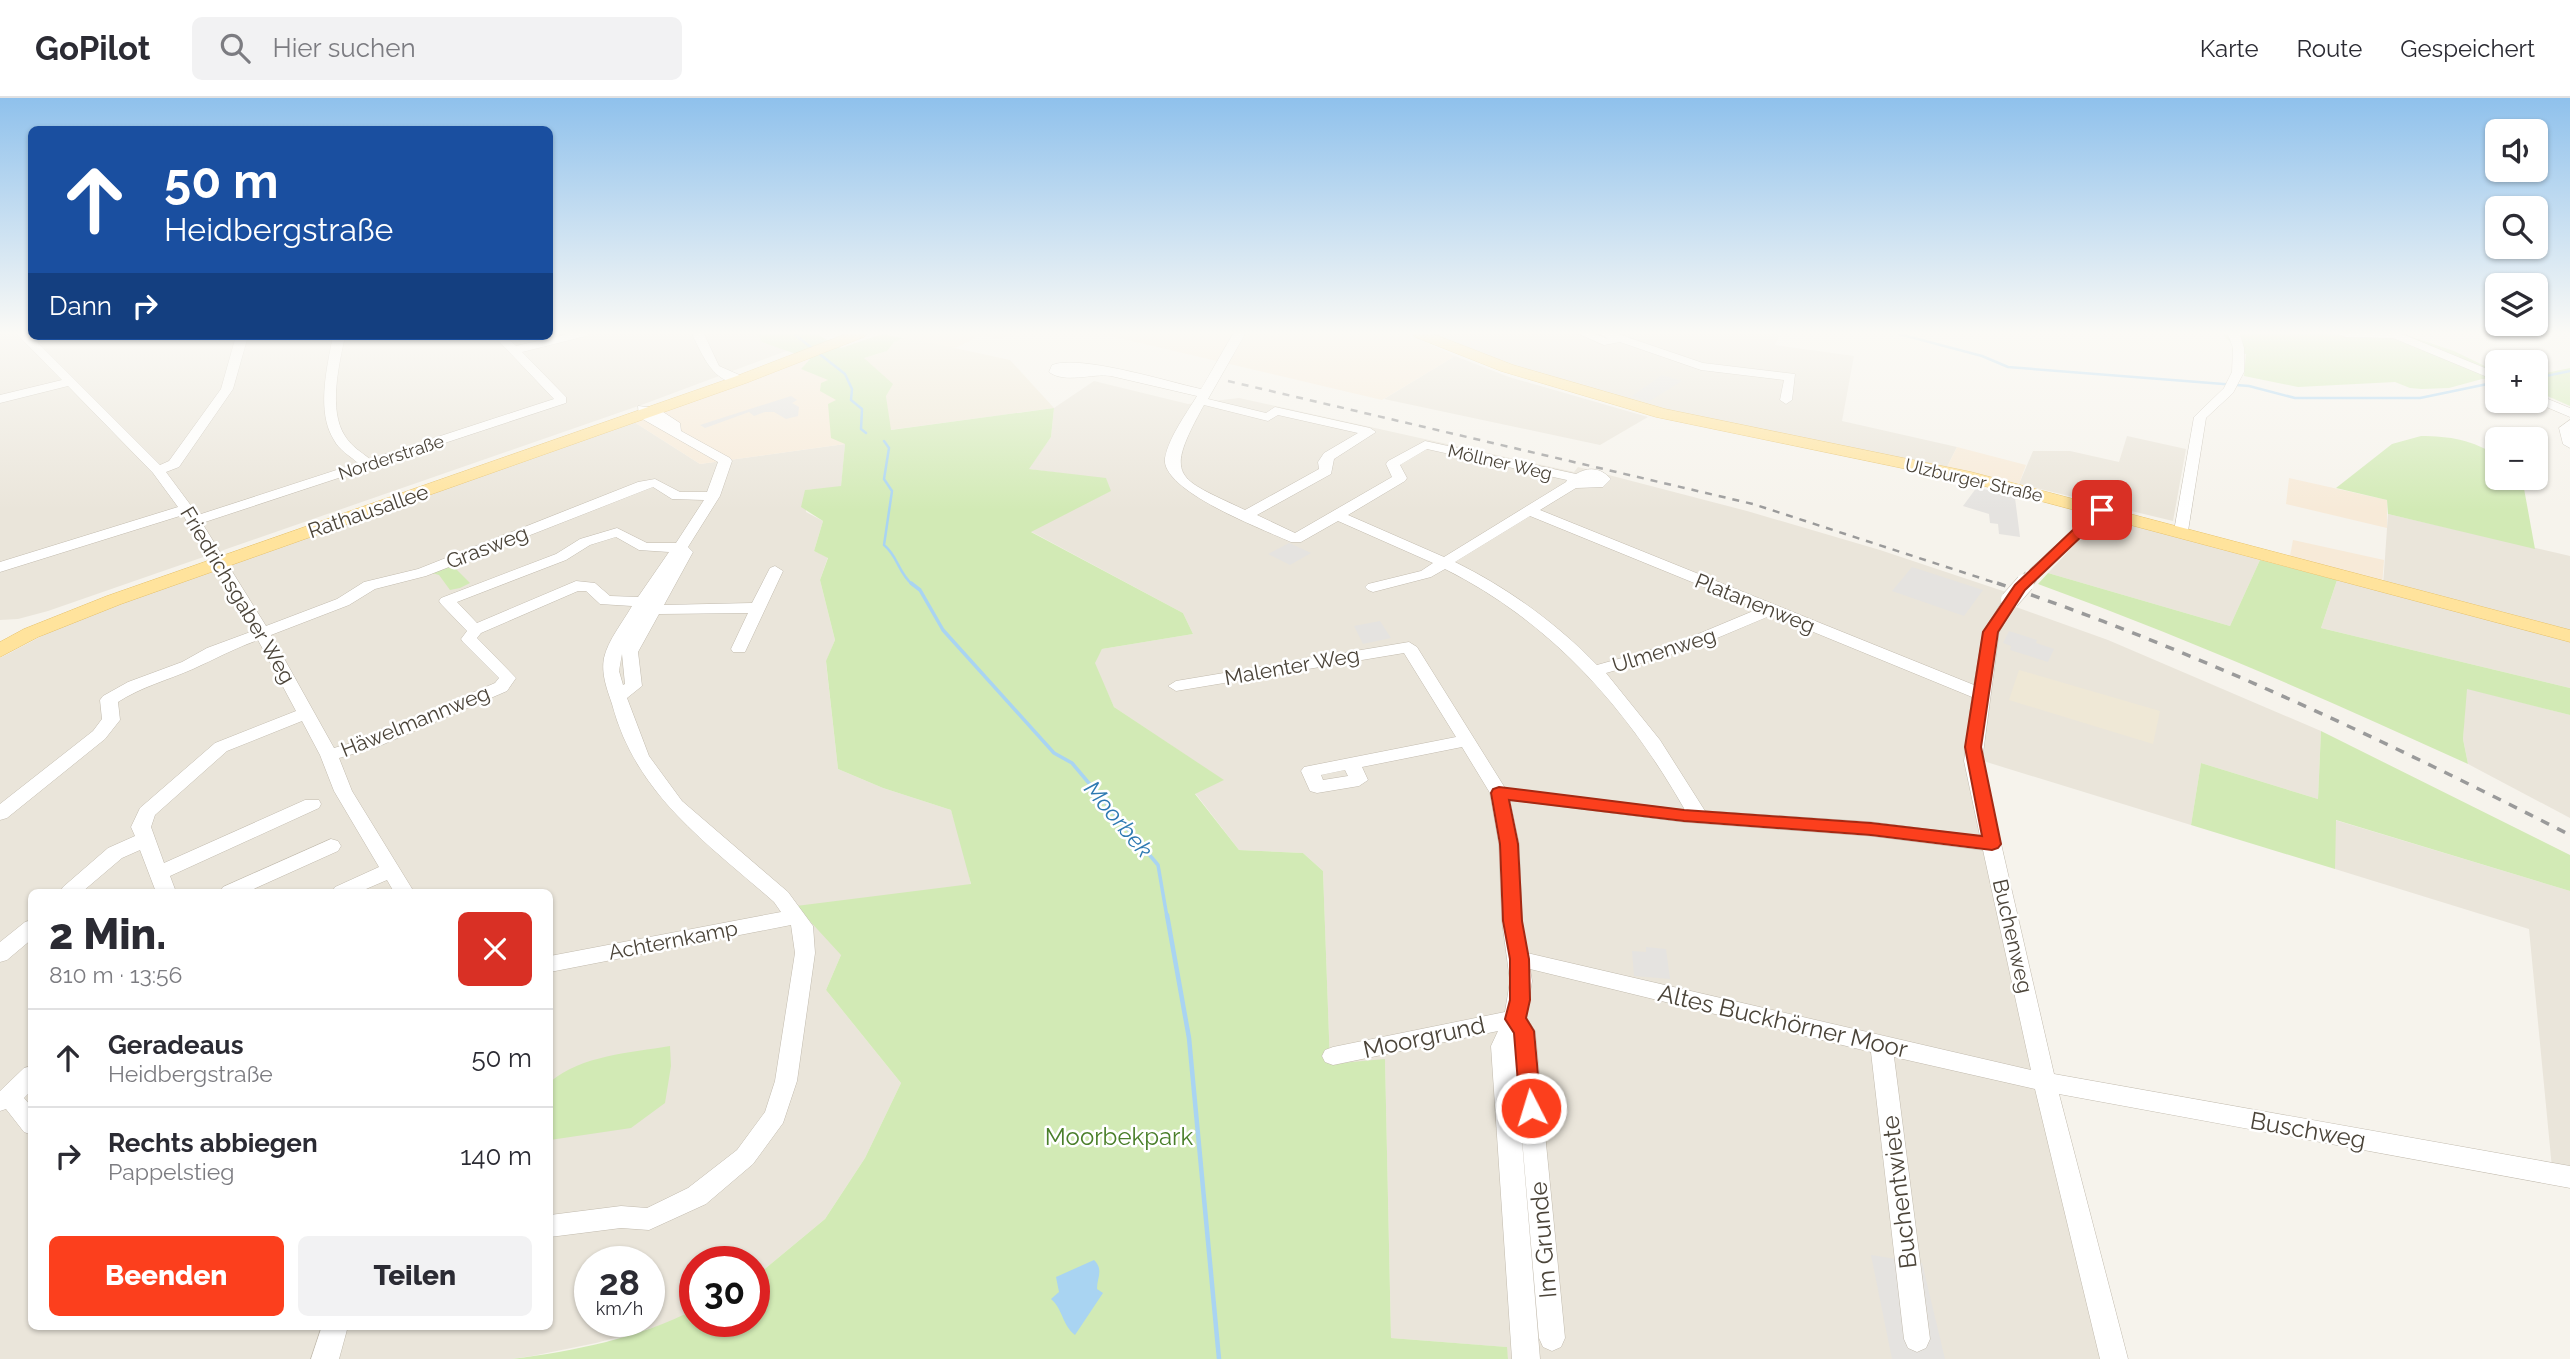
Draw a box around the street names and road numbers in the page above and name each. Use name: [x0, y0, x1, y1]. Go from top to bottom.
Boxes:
street label: Norderstraße: [335, 430, 447, 484]
street label: Möllner Weg: [1446, 440, 1554, 484]
street label: Ulzburger Straße: [1903, 454, 2045, 506]
street label: Rathausallee: [304, 479, 432, 543]
street label: Friedrichsgaber Weg: [175, 502, 301, 688]
street label: Grasweg: [442, 520, 532, 574]
street label: Platanenweg: [1691, 568, 1819, 638]
street label: Ulmenweg: [1609, 622, 1719, 678]
street label: Malenter Weg: [1223, 642, 1361, 690]
street label: Häwelmannweg: [337, 680, 493, 762]
street label: Buchenweg: [1988, 876, 2038, 996]
street label: Achternkamp: [606, 915, 740, 965]
street label: Altes Buckhörner Moor: [1655, 978, 1911, 1064]
street label: Moorgrund: [1360, 1010, 1488, 1064]
street label: Buschweg: [2248, 1106, 2368, 1154]
street label: Buchentwiete: [1875, 1114, 1923, 1270]
street label: Im Grunde: [1523, 1180, 1563, 1300]

